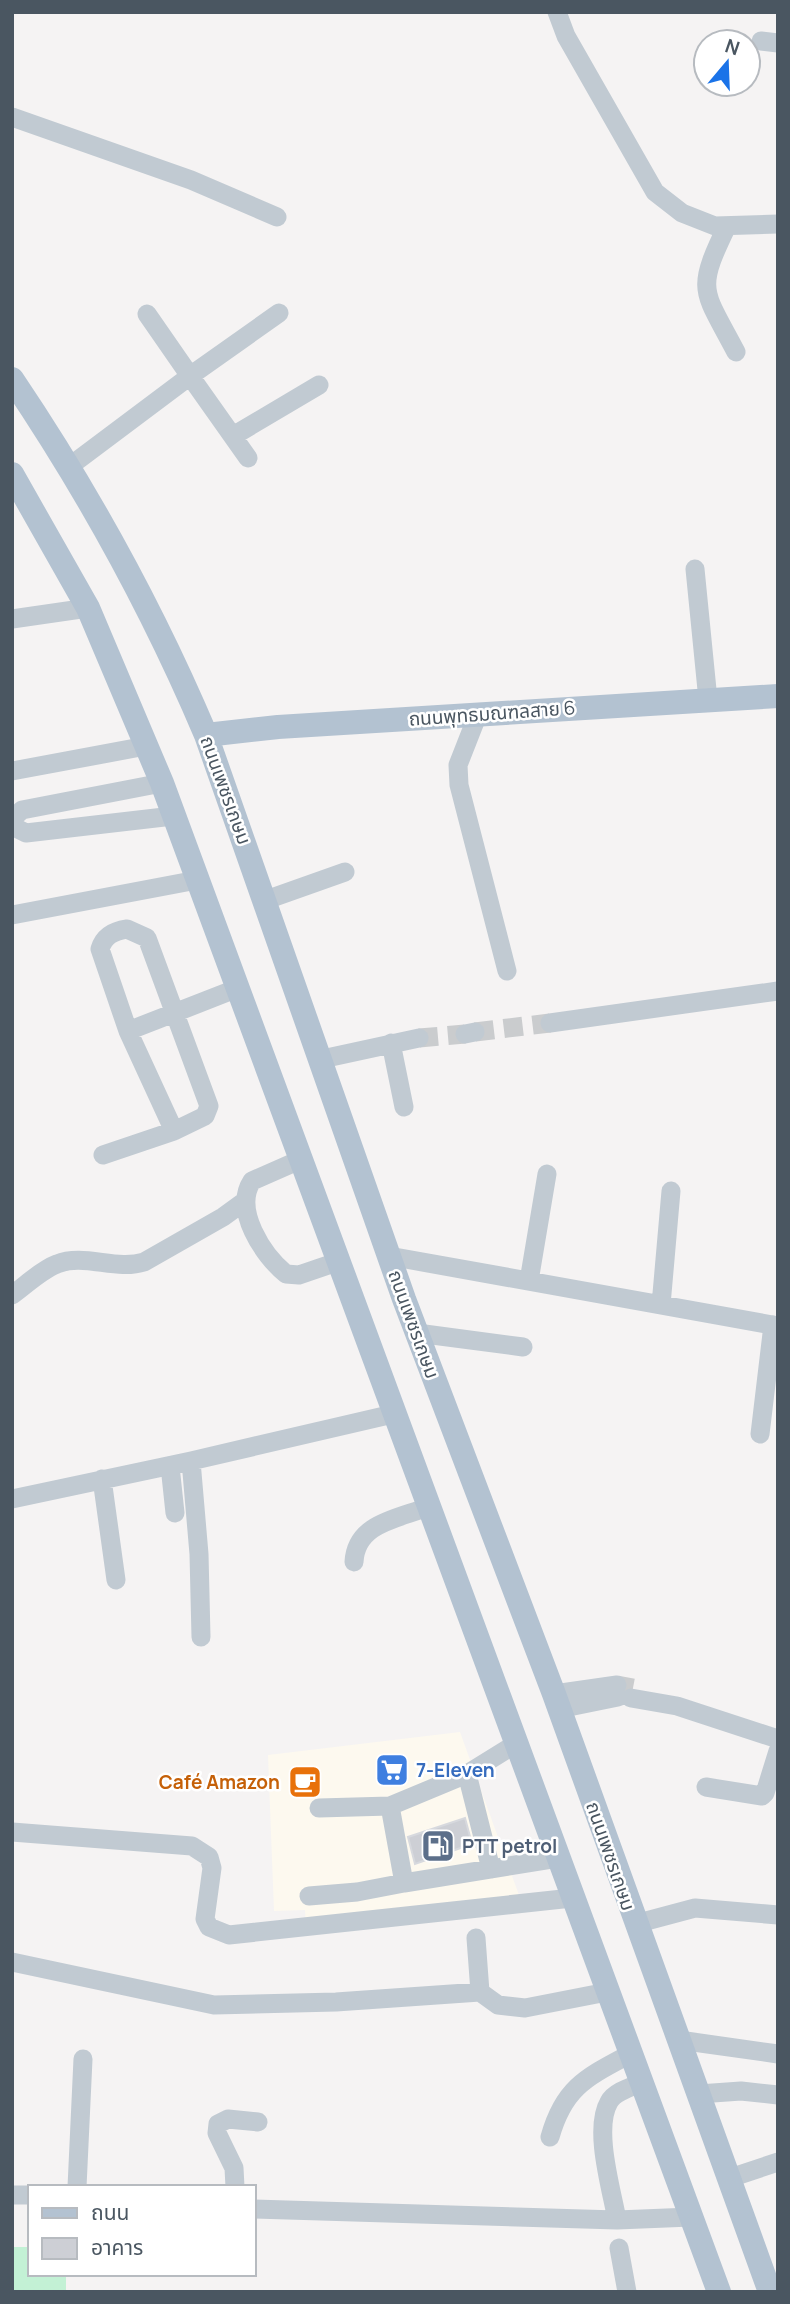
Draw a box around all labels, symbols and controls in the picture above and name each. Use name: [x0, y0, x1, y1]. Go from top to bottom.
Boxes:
north arrow: [692, 28, 762, 98]
text: N: [722, 32, 743, 61]
street label: ถนนพุทธมณฑลสาย 6: [408, 694, 576, 732]
street label: ถนนเพชรเกษม: [194, 732, 258, 848]
street label: ถนนเพชรเกษม: [382, 1266, 446, 1382]
supermarket icon: 7-Eleven: [373, 1751, 411, 1789]
place label: 7-Eleven: [416, 1757, 495, 1783]
cafe icon: Café Amazon: [286, 1763, 324, 1801]
place label: Café Amazon: [159, 1769, 280, 1795]
street label: ถนนเพชรเกษม: [580, 1798, 642, 1914]
fuel station icon: PTT petrol: [419, 1827, 457, 1865]
place label: PTT petrol: [462, 1833, 557, 1859]
legend: [28, 2185, 256, 2276]
text: ถนน: [91, 2198, 129, 2226]
text: อาคาร: [91, 2233, 143, 2261]

